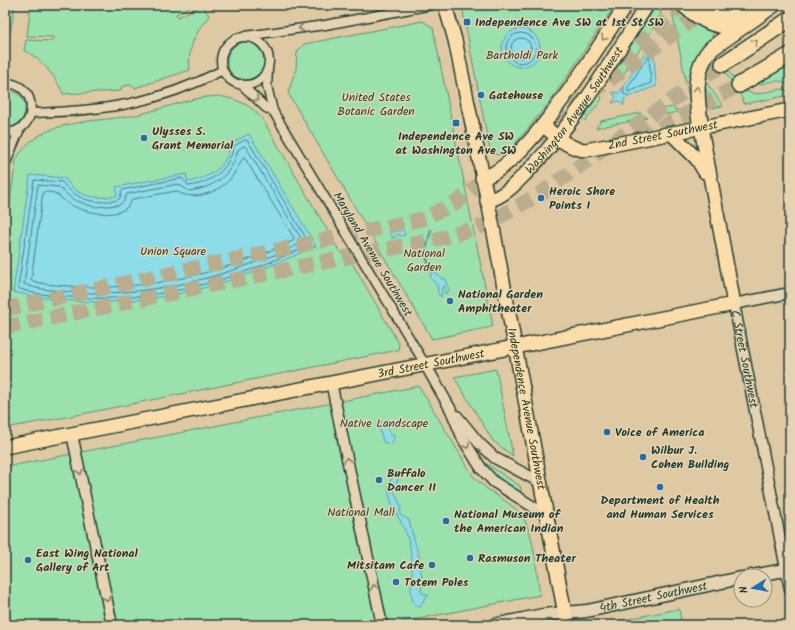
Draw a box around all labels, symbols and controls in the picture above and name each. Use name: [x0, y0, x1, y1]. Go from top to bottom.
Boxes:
place label: Independence Ave SW at 1st St SW: [475, 13, 664, 32]
marker: Independence Ave SW at 1st St SW: [462, 17, 472, 27]
one-way arrow: [297, 23, 304, 32]
one-way arrow: [601, 34, 609, 41]
one-way arrow: [751, 39, 758, 46]
street label: Washington Avenue Southwest: [521, 43, 629, 179]
park label: Bartholdi Park: [486, 46, 558, 65]
place label: Gatehouse: [489, 86, 543, 105]
one-way arrow: [692, 86, 701, 92]
park label: United States Botanic Garden: [337, 88, 415, 121]
marker: Gatehouse: [476, 90, 486, 100]
one-way arrow: [251, 94, 258, 101]
street label: 2nd Street Southwest: [606, 115, 720, 155]
marker: Independence Ave SW at Washington Ave SW: [451, 118, 461, 128]
place label: Ulysses S. Grant Memorial: [152, 122, 234, 155]
place label: Independence Ave SW at Washington Ave SW: [396, 127, 516, 160]
marker: Ulysses S. Grant Memorial: [139, 133, 149, 143]
place label: Heroic Shore Points I: [549, 182, 615, 215]
street label: Maryland Avenue Southwest: [328, 188, 418, 321]
marker: Heroic Shore Points I: [536, 193, 546, 203]
park label: Union Square: [140, 242, 207, 261]
park label: National Garden: [403, 244, 445, 277]
place label: National Garden Amphitheater: [458, 285, 543, 318]
marker: National Garden Amphitheater: [445, 296, 455, 306]
street label: C Street Southwest: [725, 308, 763, 410]
street label: Independence Avenue Southwest: [502, 326, 551, 492]
street label: 3rd Street Southwest: [376, 344, 487, 384]
park label: Native Landscape: [340, 414, 429, 433]
place label: Voice of America: [615, 423, 704, 442]
marker: Voice of America: [602, 427, 612, 437]
place label: Wilbur J. Cohen Building: [651, 441, 730, 474]
one-way arrow: [463, 442, 470, 449]
marker: Wilbur J. Cohen Building: [638, 452, 648, 462]
one-way arrow: [343, 456, 352, 463]
place label: Buffalo Dancer II: [387, 464, 436, 497]
one-way arrow: [75, 469, 84, 475]
marker: Buffalo Dancer II: [374, 475, 384, 485]
marker: Department of Health and Human Services: [655, 482, 665, 492]
place label: Department of Health and Human Services: [600, 491, 720, 524]
park label: National Mall: [327, 503, 395, 522]
place label: National Museum of the American Indian: [454, 505, 564, 538]
marker: National Museum of the American Indian: [441, 516, 451, 526]
place label: East Wing National Gallery of Art: [36, 544, 138, 577]
place label: Rasmuson Theater: [478, 549, 576, 568]
marker: Rasmuson Theater: [465, 553, 475, 563]
marker: East Wing National Gallery of Art: [23, 555, 33, 565]
place label: Mitsitam Cafe: [347, 556, 424, 575]
marker: Mitsitam Cafe: [427, 560, 437, 570]
north arrow: [733, 568, 773, 608]
place label: Totem Poles: [404, 573, 469, 592]
street label: 4th Street Southwest: [598, 576, 709, 618]
marker: Totem Poles: [391, 577, 401, 587]
one-way arrow: [370, 584, 378, 590]
text: N: [735, 585, 754, 595]
one-way arrow: [102, 596, 110, 602]

